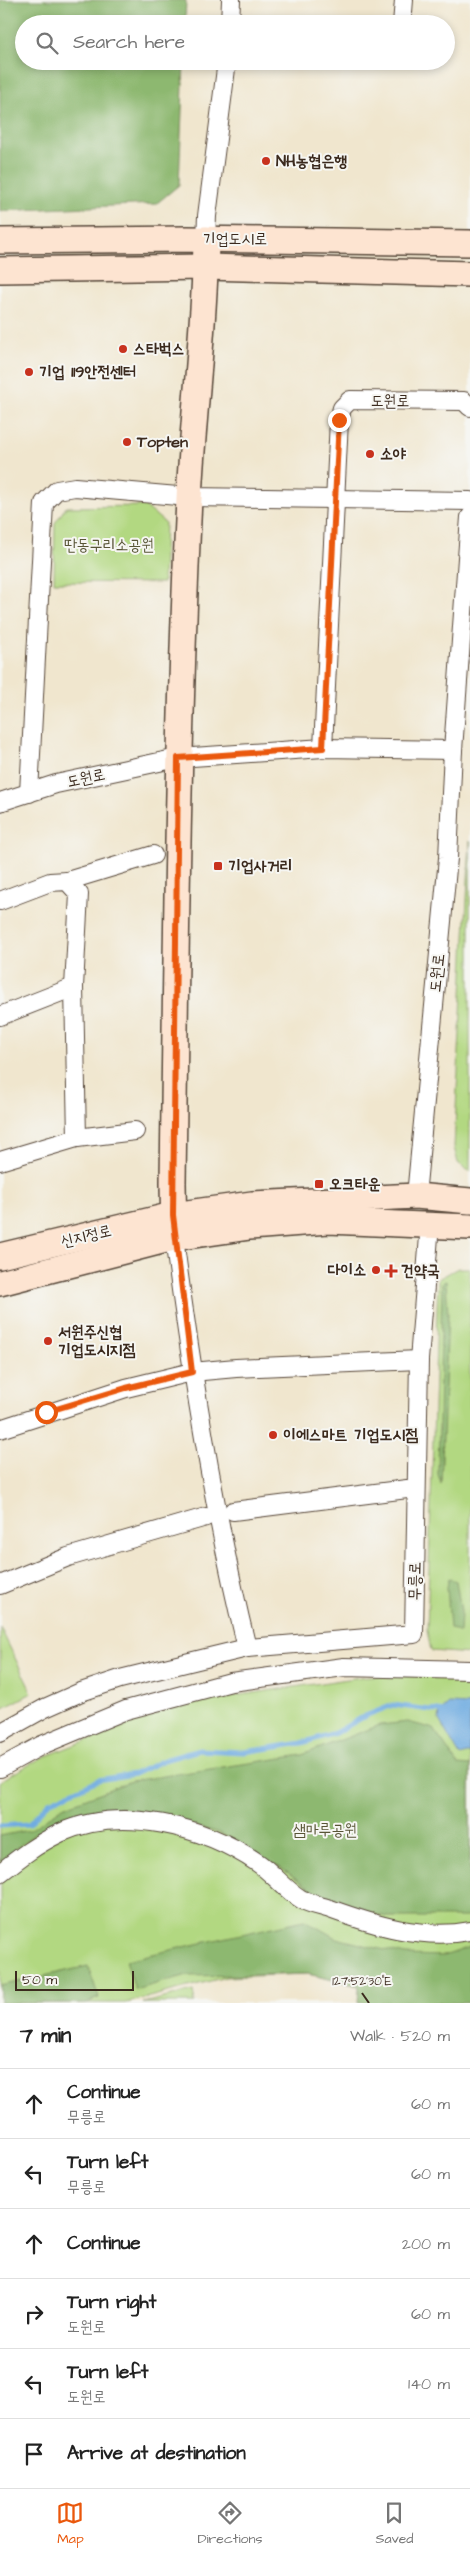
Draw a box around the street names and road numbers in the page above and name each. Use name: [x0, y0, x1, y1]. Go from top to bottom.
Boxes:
street label: 기업도시로: [203, 228, 267, 250]
street label: 도원로: [371, 390, 409, 412]
street label: 도원로: [65, 763, 107, 793]
street label: 도원로: [424, 953, 450, 993]
street label: 신지정로: [58, 1219, 114, 1253]
street label: 무릉로: [404, 1561, 426, 1601]

